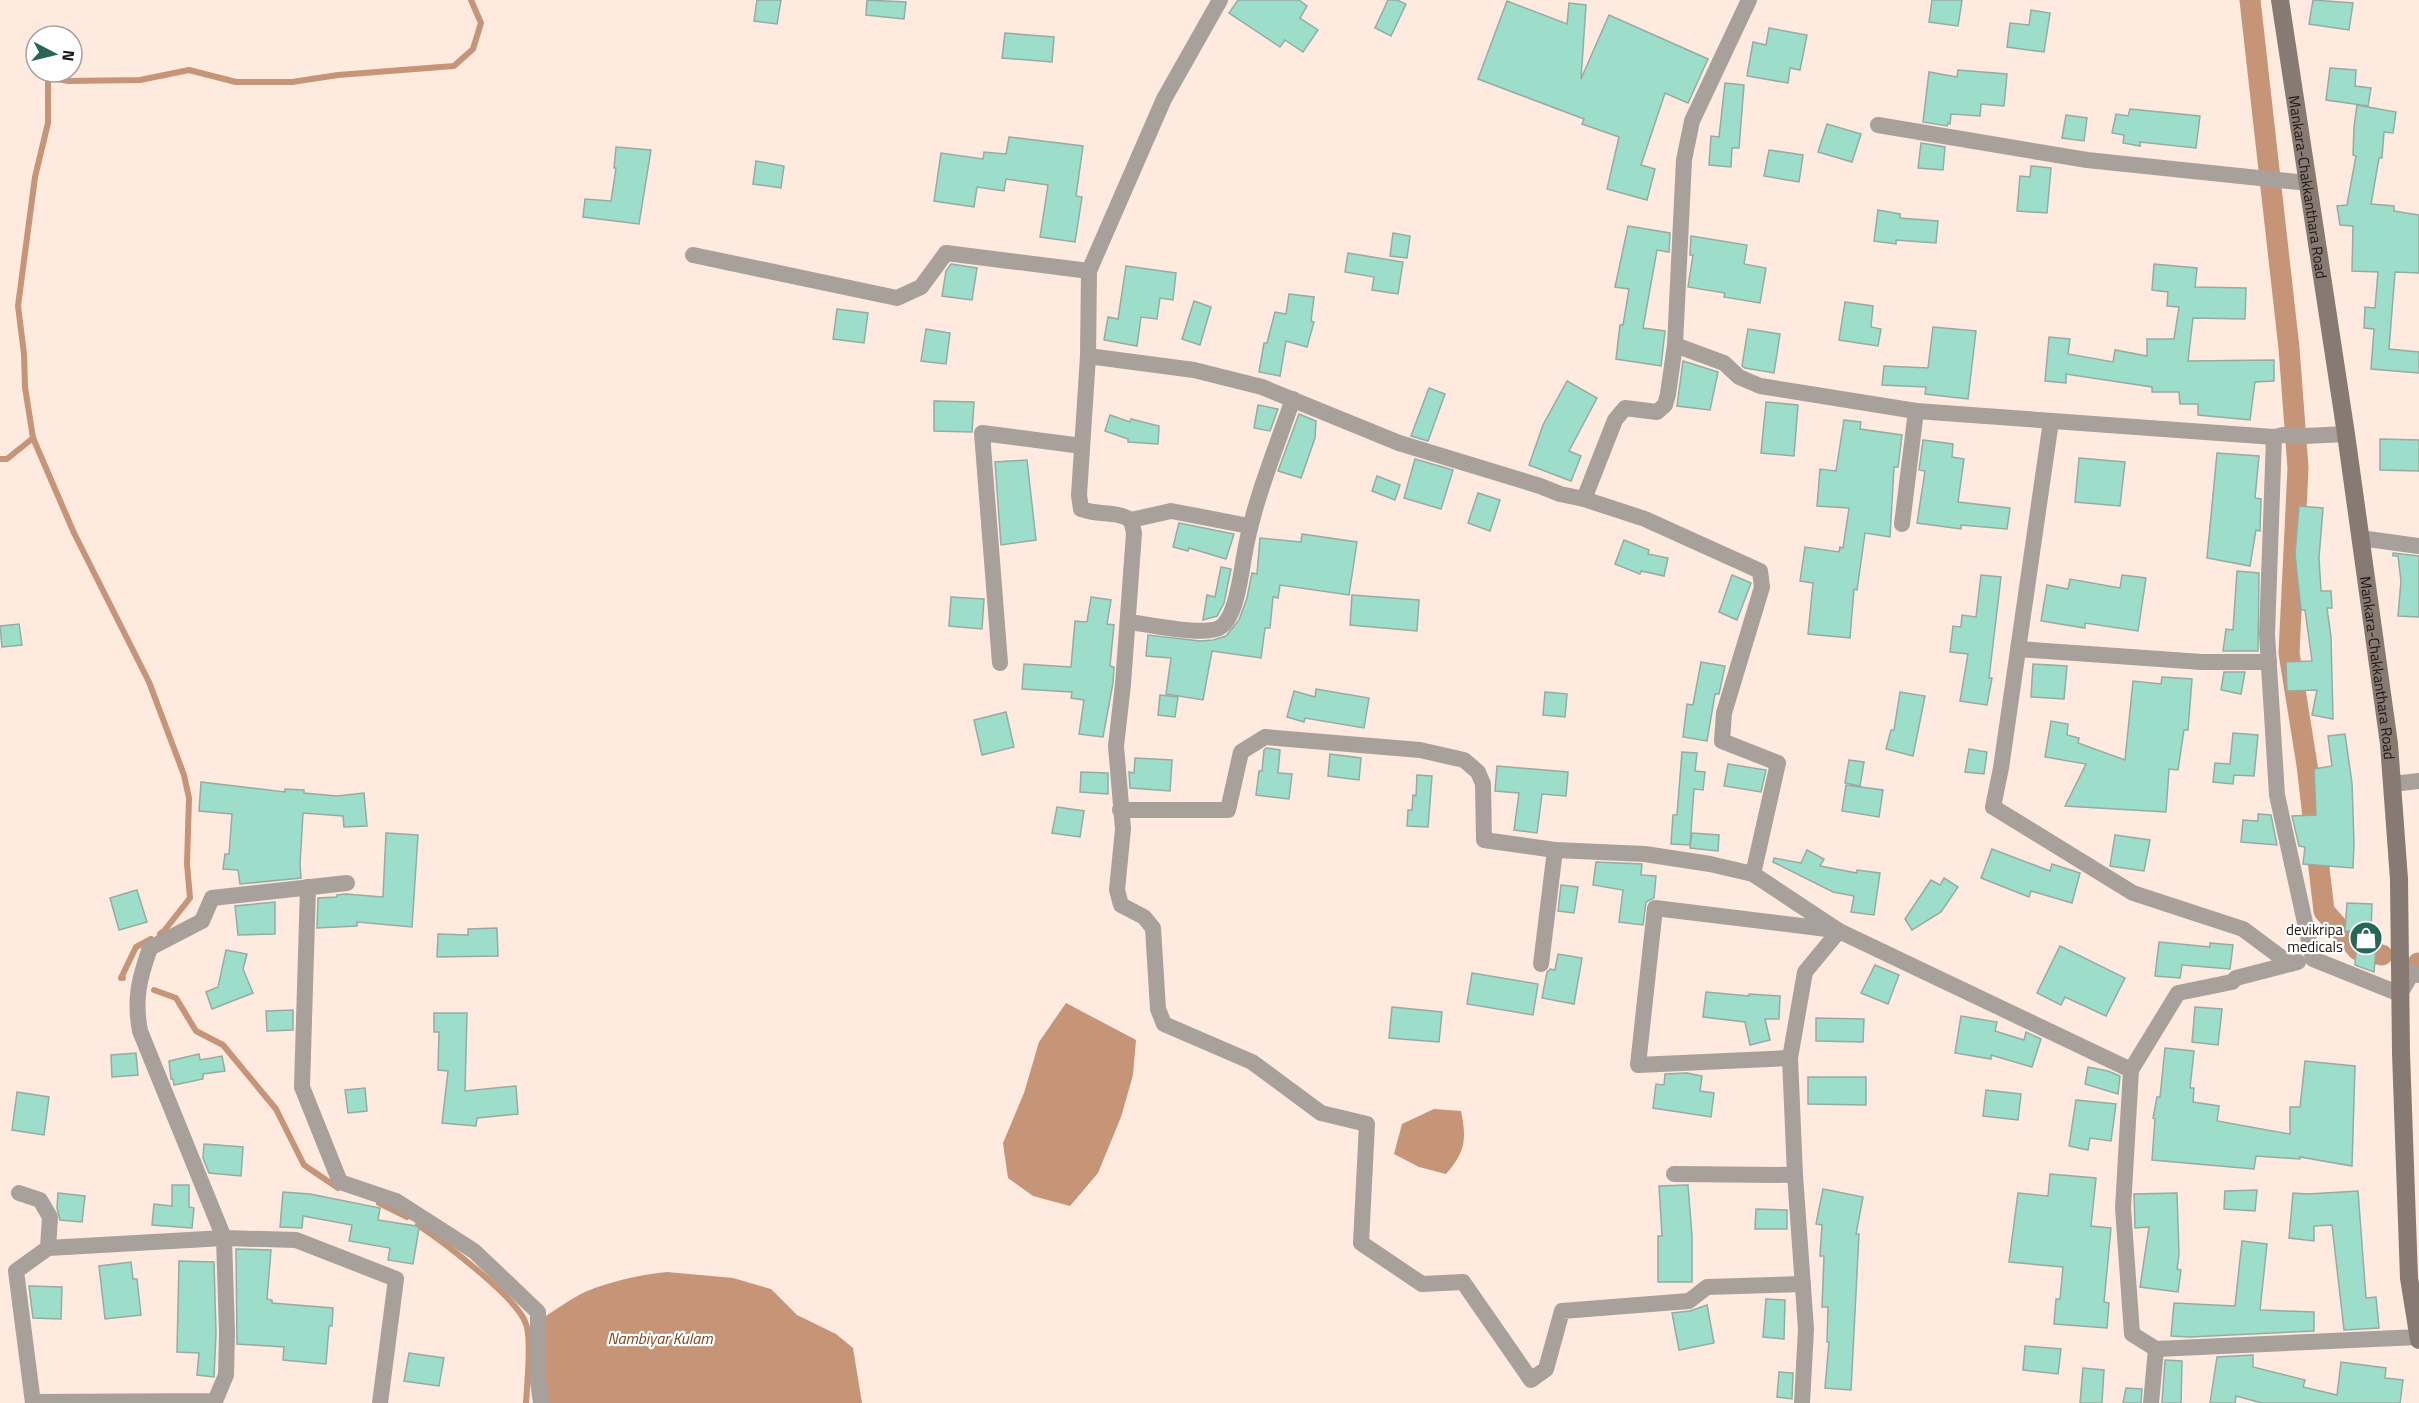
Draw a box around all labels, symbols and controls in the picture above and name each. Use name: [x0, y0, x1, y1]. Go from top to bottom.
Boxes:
north arrow: [24, 24, 84, 84]
text: N: [56, 49, 81, 63]
street label: Mankara-Chakkanthara Road: [2283, 94, 2334, 280]
street label: Mankara-Chakkanthara Road: [2354, 575, 2402, 760]
place label: devikripa medicals: [2286, 918, 2343, 958]
shop icon: devikripa medicals: [2348, 920, 2384, 956]
water label: Nambiyar Kulam: [607, 1326, 713, 1350]

